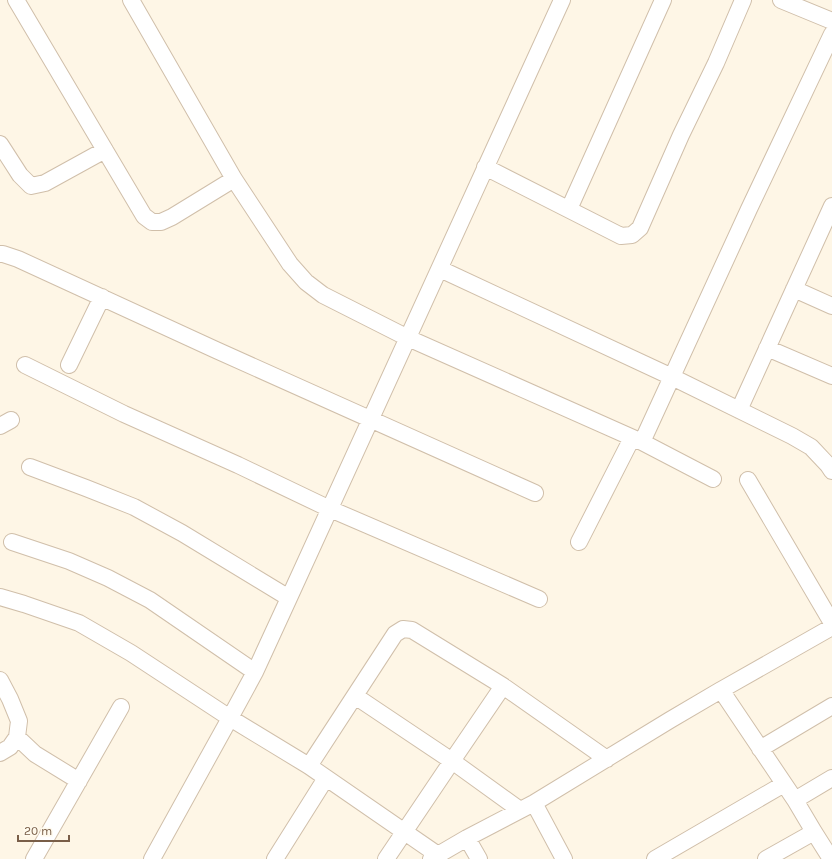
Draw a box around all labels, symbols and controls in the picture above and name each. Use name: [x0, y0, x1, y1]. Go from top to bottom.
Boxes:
scale bar: [18, 817, 69, 843]
text: 20 m: [24, 824, 52, 838]

